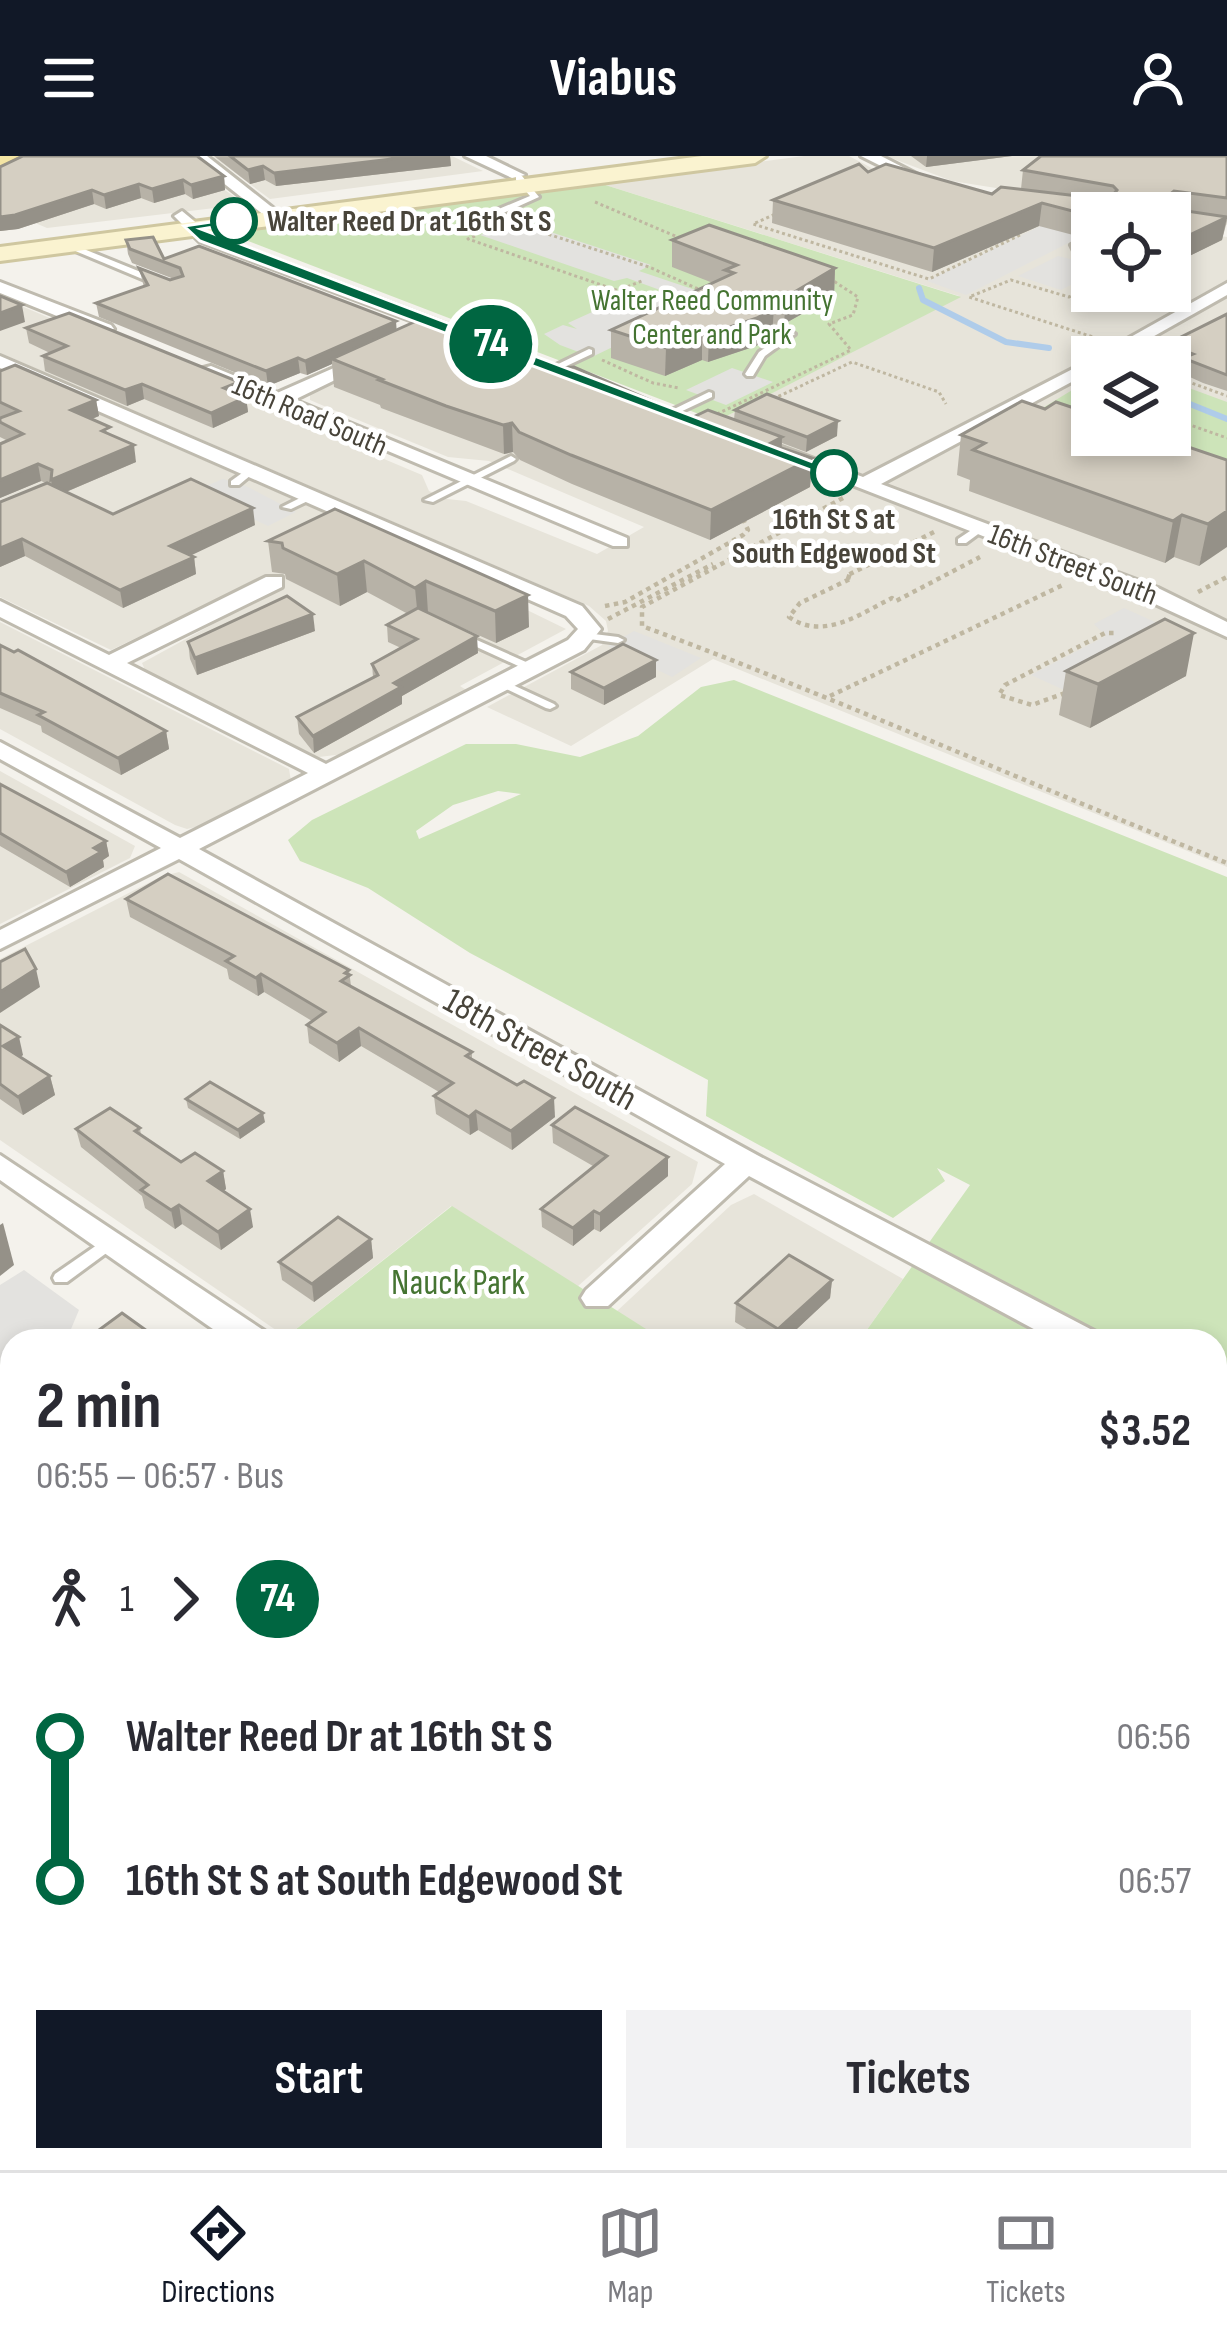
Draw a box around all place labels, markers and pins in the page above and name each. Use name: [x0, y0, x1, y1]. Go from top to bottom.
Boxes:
marker: Walter Reed Dr at 16th St S: [212, 199, 256, 243]
place label: Walter Reed Dr at 16th St S: [267, 204, 552, 240]
marker: 16th St S at South Edgewood St: [812, 451, 856, 495]
place label: 16th St S at South Edgewood St: [732, 502, 936, 572]

